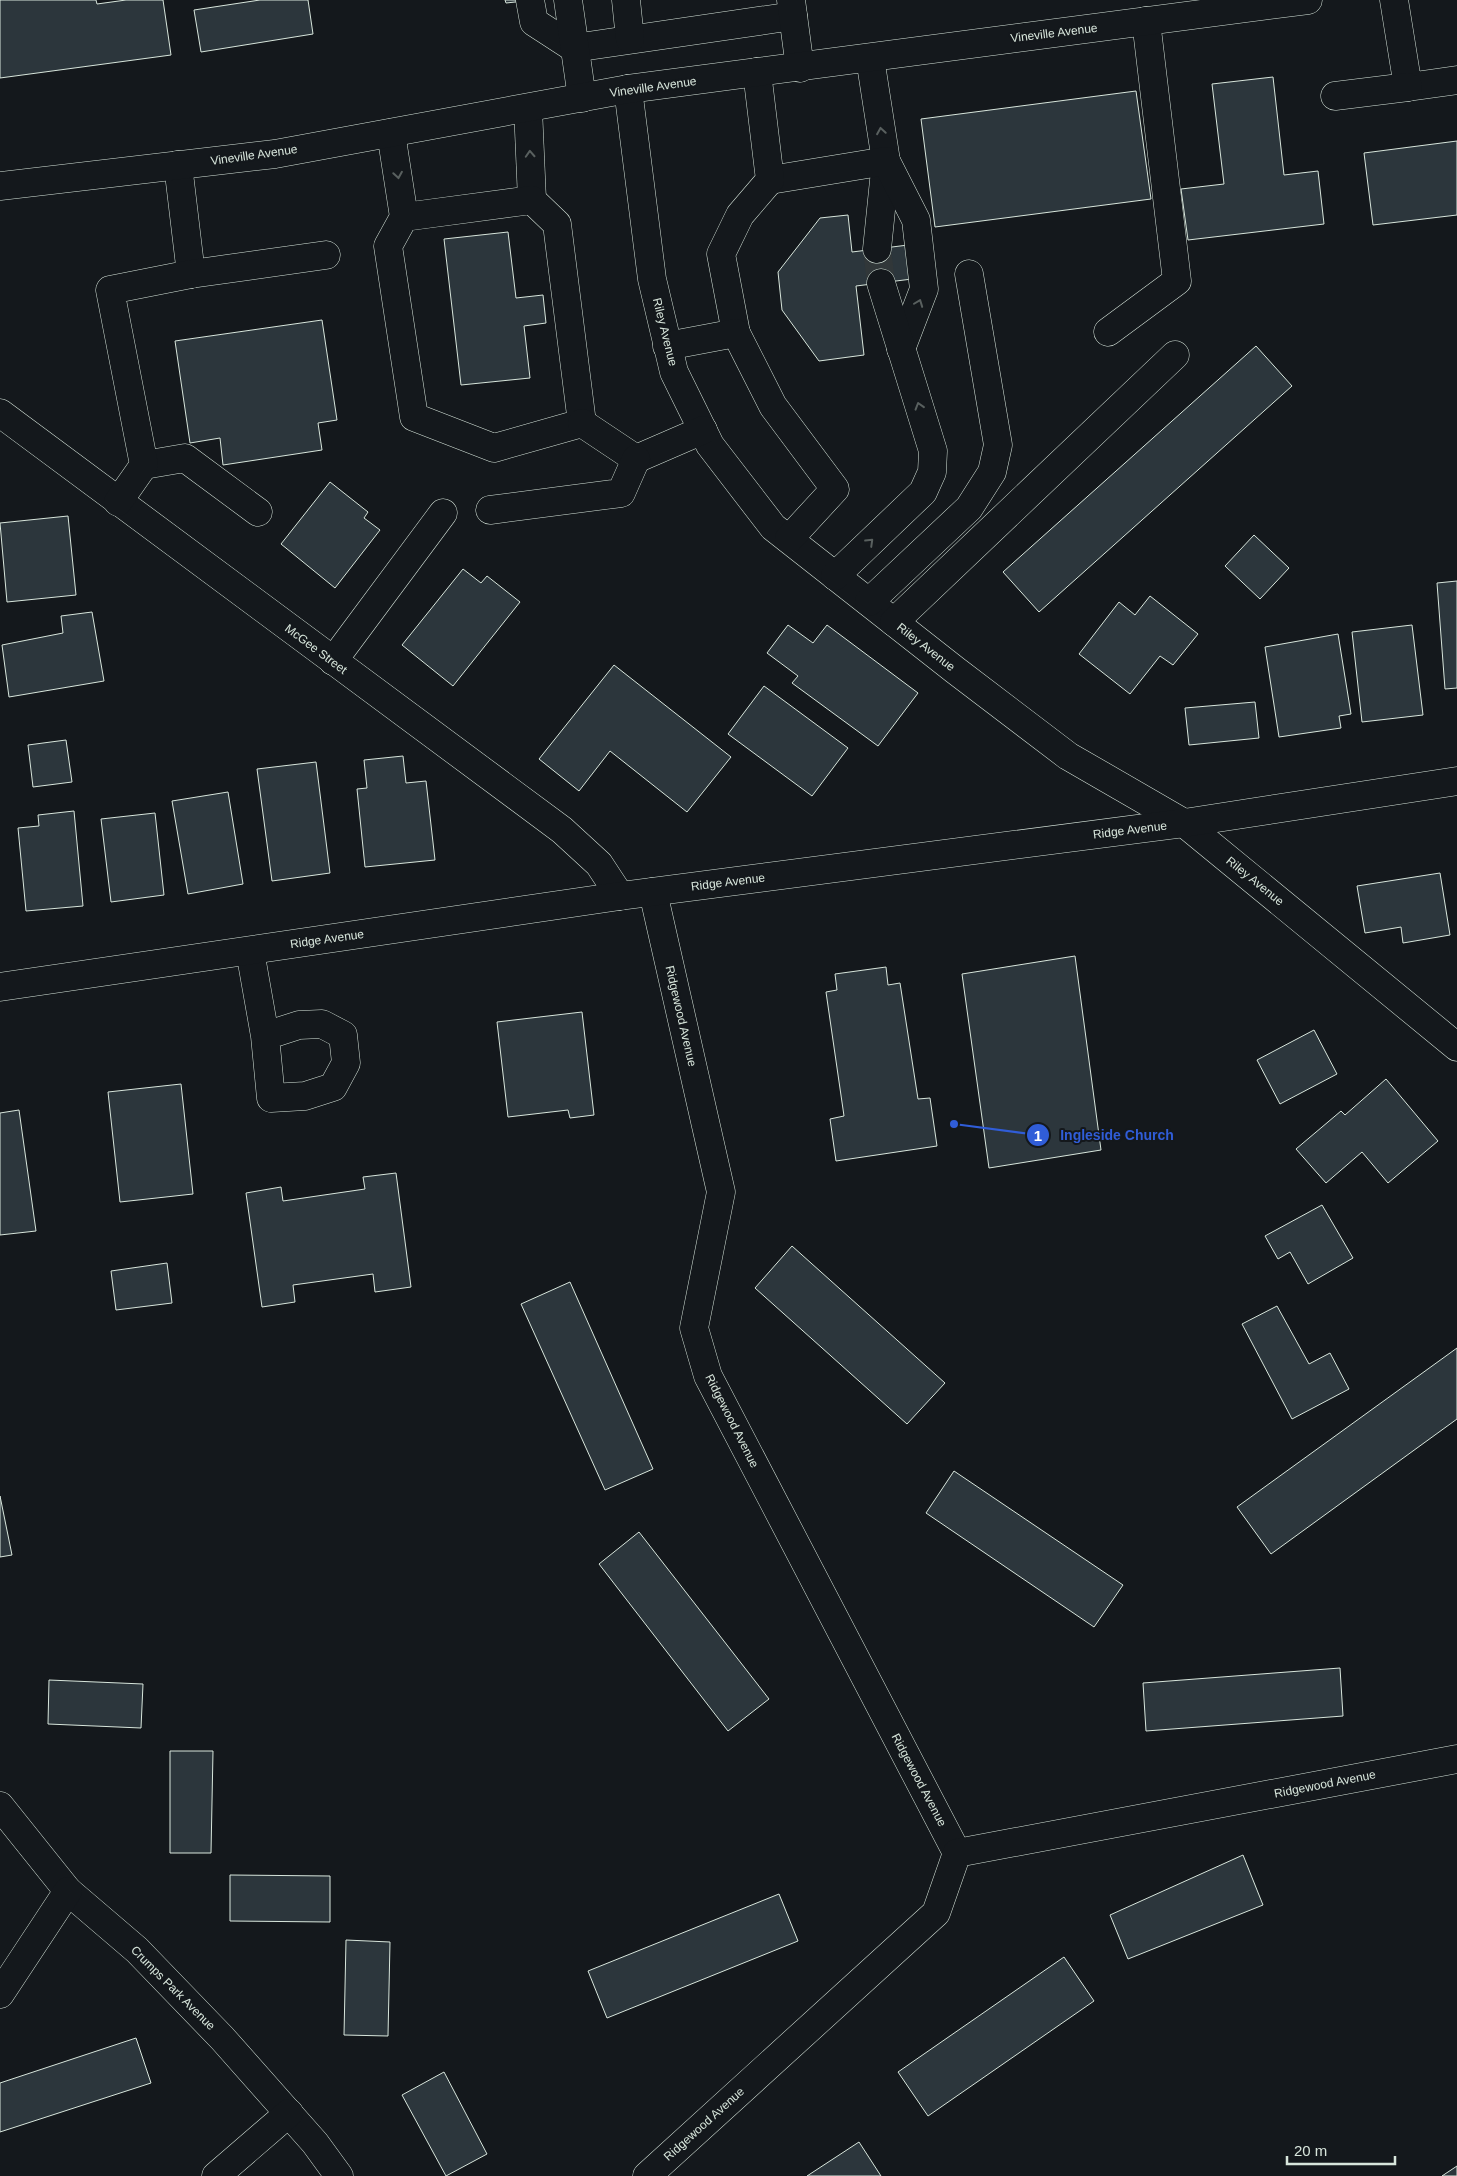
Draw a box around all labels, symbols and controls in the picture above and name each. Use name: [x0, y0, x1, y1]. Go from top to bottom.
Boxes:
street label: Vineville Avenue: [1010, 21, 1099, 45]
street label: Vineville Avenue: [609, 74, 698, 100]
one-way arrow: [877, 127, 887, 136]
street label: Vineville Avenue: [210, 142, 299, 168]
one-way arrow: [525, 150, 535, 158]
one-way arrow: [392, 171, 402, 180]
street label: Riley Avenue: [650, 296, 680, 368]
one-way arrow: [913, 299, 923, 308]
one-way arrow: [915, 403, 925, 411]
one-way arrow: [864, 539, 873, 548]
street label: Riley Avenue: [894, 620, 958, 674]
street label: McGee Street: [282, 621, 350, 677]
street label: Ridge Avenue: [1092, 818, 1168, 841]
street label: Riley Avenue: [1223, 854, 1287, 909]
street label: Ridge Avenue: [690, 870, 766, 893]
street label: Ridge Avenue: [289, 927, 365, 951]
street label: Ridgewood Avenue: [663, 964, 700, 1068]
callout: Ingleside Church: [1025, 1121, 1184, 1150]
text: 1: [1034, 1127, 1042, 1144]
text: Ingleside Church: [1060, 1127, 1174, 1143]
street label: Ridgewood Avenue: [702, 1372, 762, 1470]
street label: Ridgewood Avenue: [889, 1731, 950, 1829]
street label: Ridgewood Avenue: [1273, 1767, 1377, 1801]
street label: Crumps Park Avenue: [128, 1943, 218, 2033]
street label: Ridgewood Avenue: [661, 2084, 747, 2164]
scale bar: [1287, 2134, 1394, 2166]
text: 20 m: [1294, 2142, 1327, 2159]

